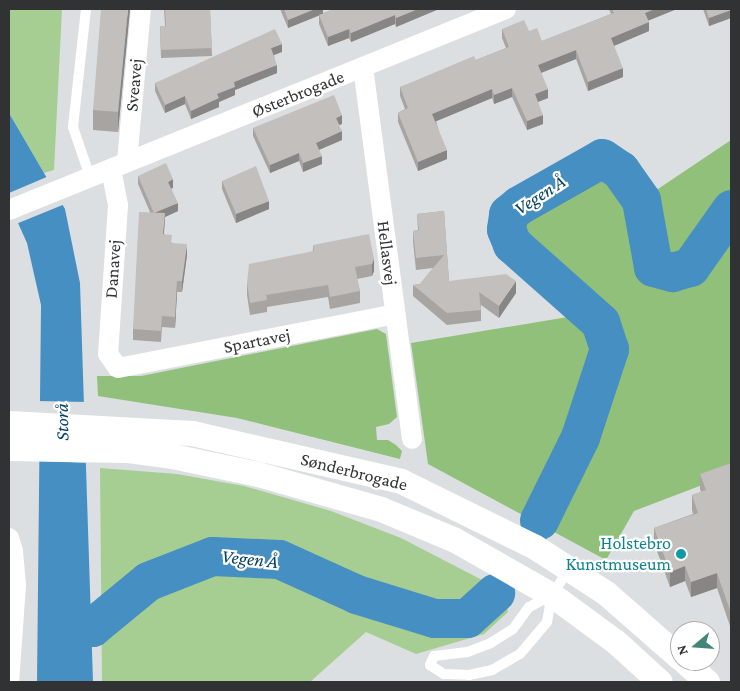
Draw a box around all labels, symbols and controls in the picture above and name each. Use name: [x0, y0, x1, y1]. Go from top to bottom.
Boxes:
street label: Sveavej: [121, 58, 147, 112]
street label: Østerbrogade: [249, 66, 347, 122]
water label: Vegen Å: [510, 170, 570, 220]
street label: Hellasvej: [372, 219, 402, 287]
street label: Danavej: [100, 239, 126, 299]
street label: Spartavej: [222, 324, 292, 358]
water label: Storå: [50, 403, 74, 441]
street label: Sønderbrogade: [298, 448, 410, 496]
place label: Holstebro Kunstmuseum: [566, 533, 671, 576]
water label: Vegen Å: [221, 545, 279, 573]
marker: Holstebro Kunstmuseum: [675, 548, 687, 560]
north arrow: [670, 621, 720, 671]
text: N: [673, 643, 691, 657]

